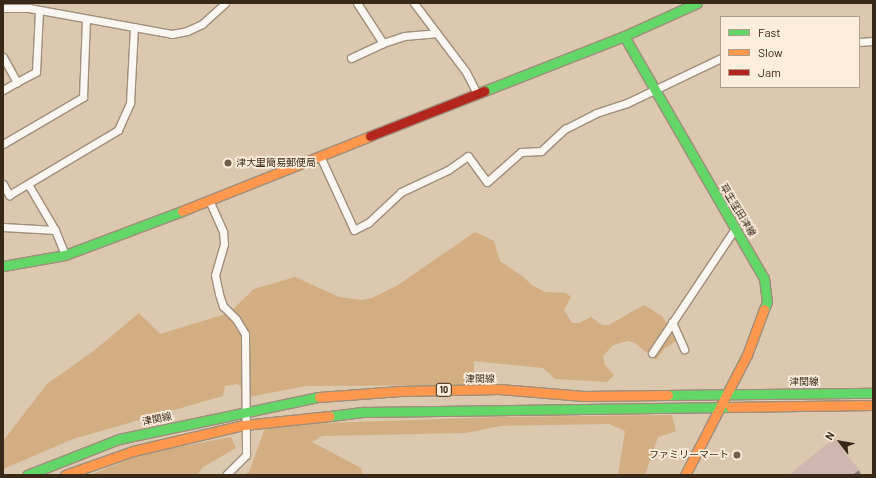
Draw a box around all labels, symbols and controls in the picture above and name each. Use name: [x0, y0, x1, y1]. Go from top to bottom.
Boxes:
legend: [720, 16, 860, 88]
text: Fast: [758, 25, 781, 39]
text: Slow: [758, 45, 783, 59]
text: Jam: [758, 65, 781, 79]
place label: 津大里簡易郵便局: [236, 157, 316, 169]
marker: 津大里簡易郵便局: [223, 158, 233, 168]
street label: 草生窪田津線: [717, 181, 759, 239]
street label: 津関線: [465, 373, 495, 385]
street label: 津関線: [789, 376, 819, 388]
road number: 10: [435, 383, 453, 397]
street label: 津関線: [141, 410, 173, 428]
north arrow: [820, 422, 860, 462]
text: N: [822, 429, 837, 442]
place label: ファミリーマート: [649, 449, 729, 461]
marker: ファミリーマート: [732, 450, 742, 460]

